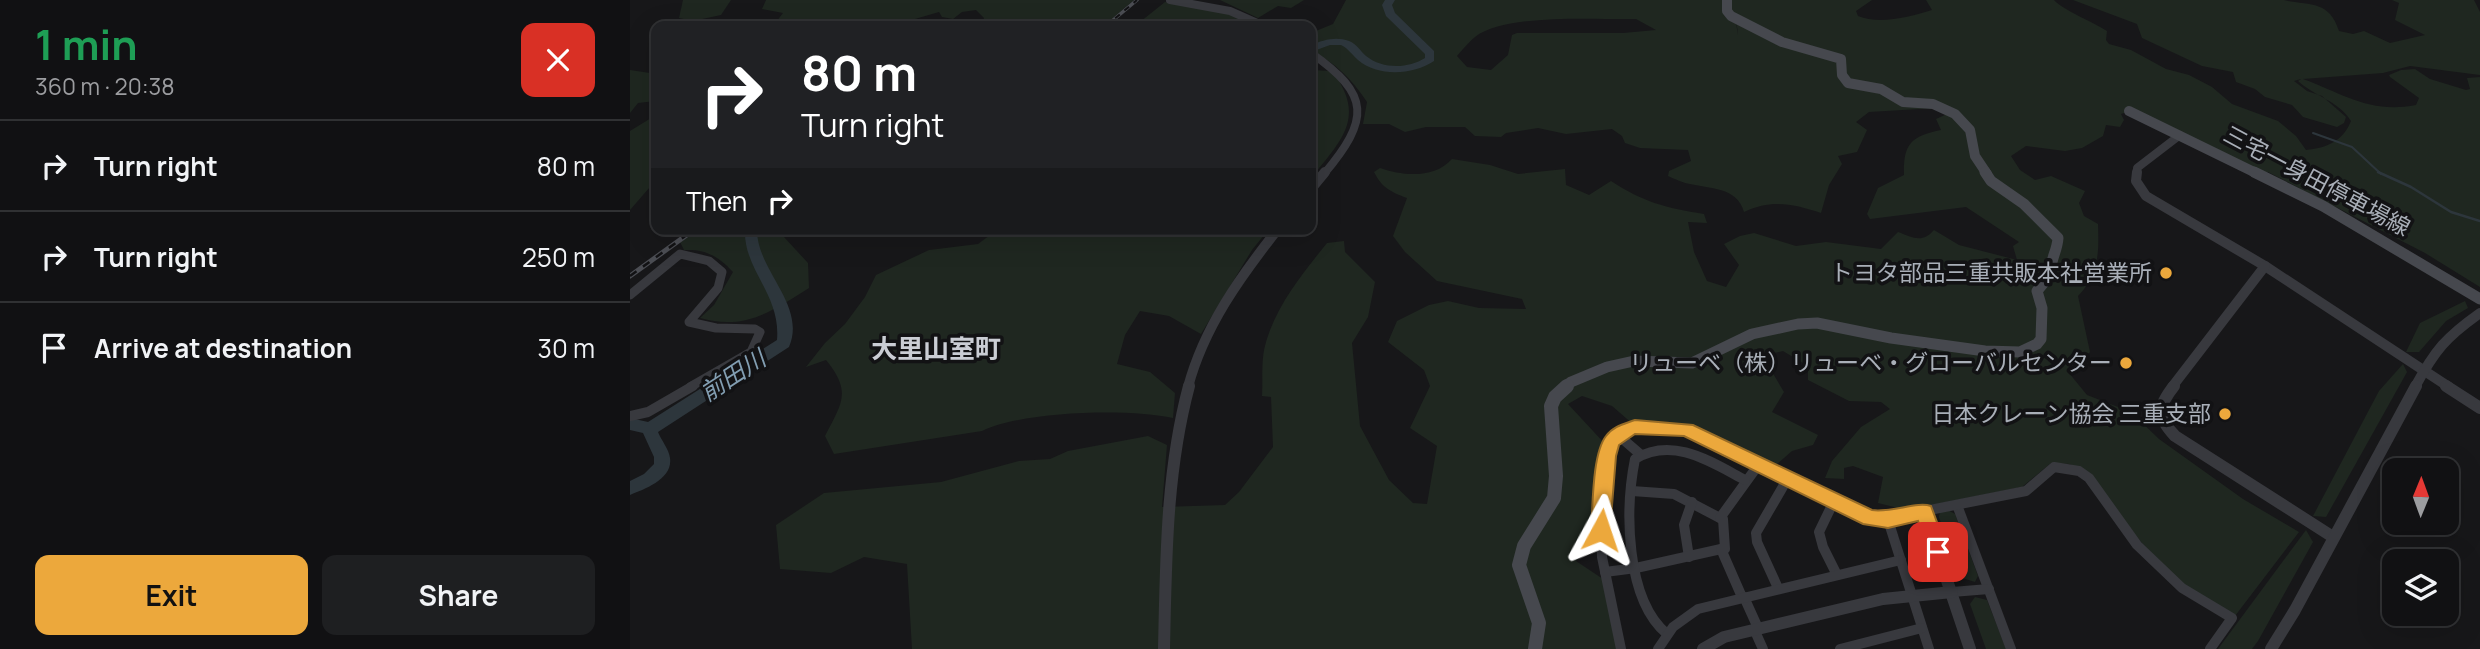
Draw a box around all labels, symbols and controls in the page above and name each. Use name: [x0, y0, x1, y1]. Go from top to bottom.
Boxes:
text: 1 min: [35, 15, 138, 73]
button: close: [521, 23, 595, 97]
text: 80 m: [801, 39, 917, 106]
icon: right: [686, 49, 777, 140]
text: 360 m · 20:38: [35, 70, 175, 102]
text: Turn right: [801, 103, 944, 147]
street label: 三宅一身田停車場線: [2219, 117, 2416, 243]
icon: right: [35, 147, 73, 185]
text: Turn right: [94, 148, 218, 184]
text: 80 m: [537, 148, 595, 184]
icon: right: [761, 182, 799, 220]
text: Then: [686, 183, 747, 219]
icon: right: [35, 238, 73, 276]
text: Turn right: [94, 239, 218, 275]
text: 250 m: [522, 239, 595, 275]
place label: トヨタ部品三重共販本社営業所: [1830, 256, 2152, 288]
marker: トヨタ部品三重共販本社営業所: [2158, 265, 2174, 281]
icon: arrive: [35, 329, 73, 367]
text: Arrive at destination: [94, 330, 352, 366]
text: 30 m: [538, 330, 595, 366]
district label: 大里山室町: [871, 330, 1001, 366]
water label: 前田川: [693, 340, 774, 408]
place label: リューベ（株）リューベ・グローバルセンター: [1629, 346, 2112, 378]
marker: リューベ（株）リューベ・グローバルセンター: [2118, 355, 2134, 371]
place label: 日本クレーン協会 三重支部: [1932, 397, 2211, 429]
marker: 日本クレーン協会 三重支部: [2217, 406, 2233, 422]
north arrow: [2382, 458, 2459, 536]
map controls: [2382, 458, 2459, 626]
position arrow: [1564, 493, 1638, 567]
pin: [1908, 522, 1968, 582]
icon: arrive: [1919, 533, 1957, 571]
button: layers: [2382, 549, 2459, 626]
button: Exit: [35, 555, 308, 635]
button: Share: [322, 555, 595, 635]

